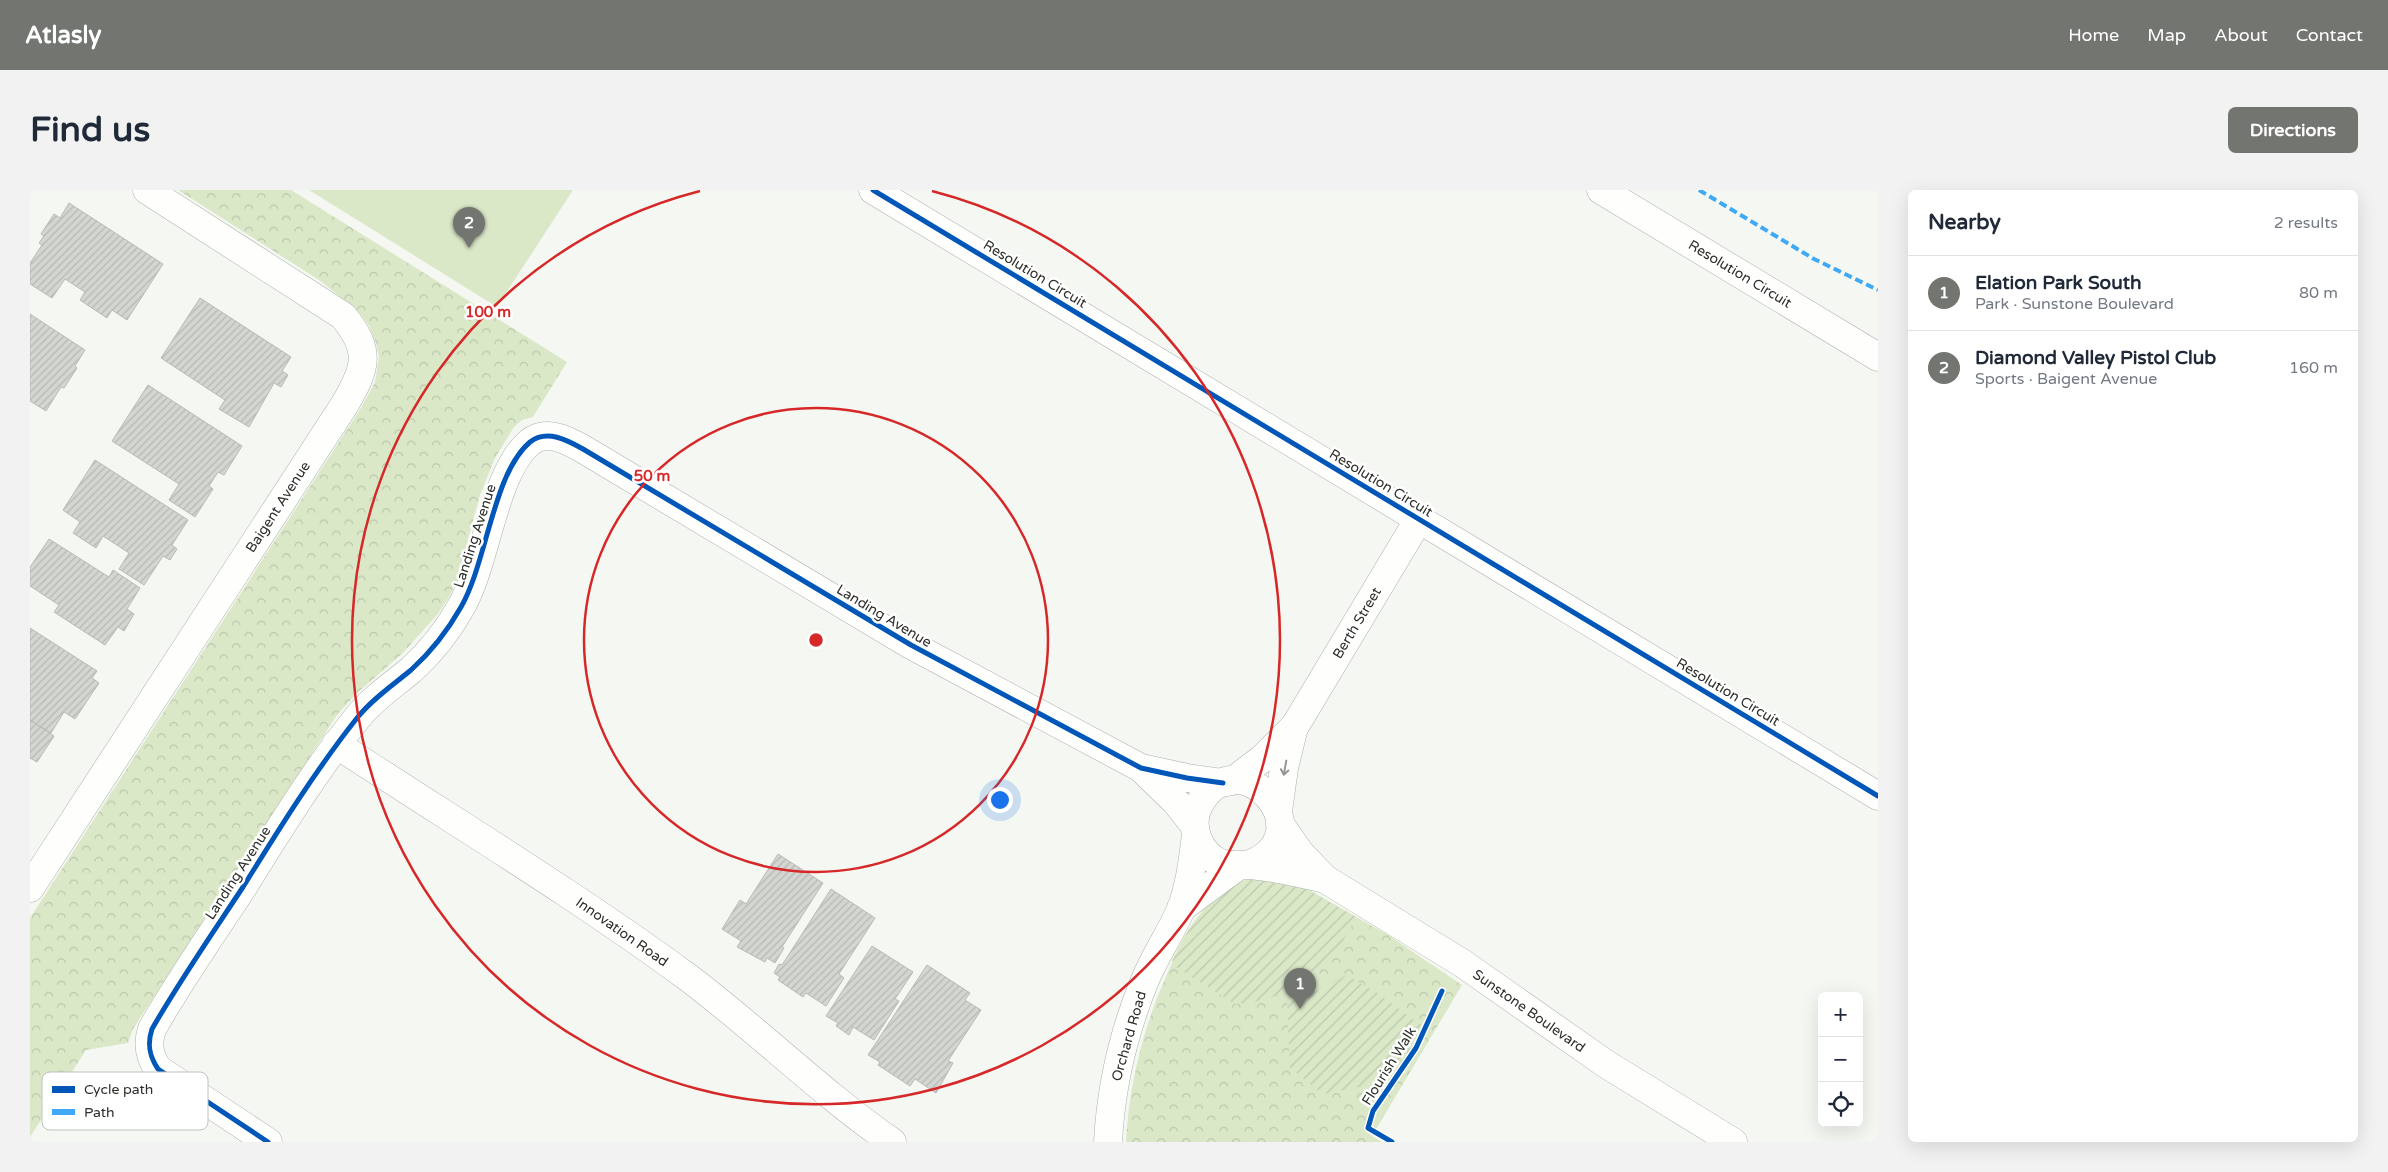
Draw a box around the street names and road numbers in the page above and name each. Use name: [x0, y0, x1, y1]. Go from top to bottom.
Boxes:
street label: Resolution Circuit: [980, 236, 1090, 312]
street label: Resolution Circuit: [1685, 236, 1795, 312]
street label: Resolution Circuit: [1326, 445, 1436, 521]
street label: Baigent Avenue: [242, 458, 314, 556]
street label: Landing Avenue: [450, 482, 500, 590]
street label: Landing Avenue: [833, 581, 935, 651]
street label: Berth Street: [1329, 584, 1385, 662]
street label: Resolution Circuit: [1673, 654, 1783, 730]
street label: Landing Avenue: [201, 823, 275, 923]
street label: Innovation Road: [572, 894, 672, 970]
street label: Sunstone Boulevard: [1470, 966, 1588, 1056]
street label: Orchard Road: [1108, 989, 1150, 1083]
street label: Flourish Walk: [1358, 1023, 1420, 1108]

